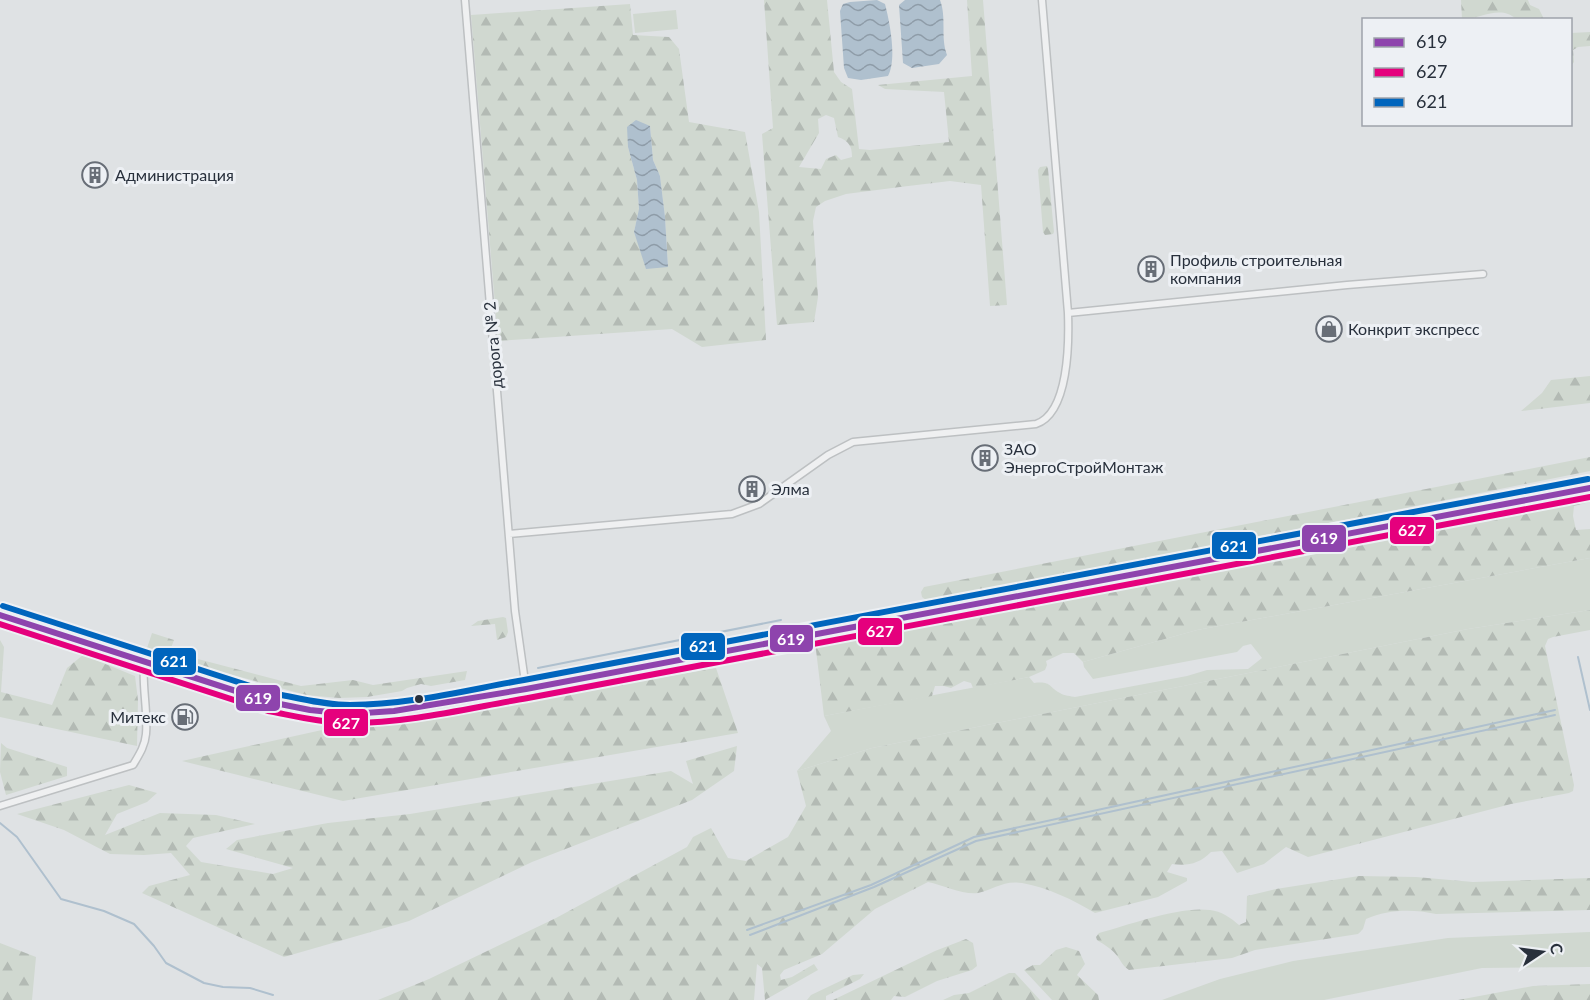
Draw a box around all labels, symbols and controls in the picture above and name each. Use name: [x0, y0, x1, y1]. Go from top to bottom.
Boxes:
legend: [1362, 18, 1572, 126]
text: 619: [1416, 30, 1447, 52]
text: 627: [1416, 60, 1447, 82]
text: 621: [1416, 90, 1447, 112]
building icon: Администрация: [80, 160, 110, 190]
place label: Администрация: [115, 165, 234, 184]
place label: Профиль строительная компания: [1170, 250, 1342, 287]
building icon: Профиль строительная компания: [1136, 254, 1166, 284]
street label: дорога № 2: [479, 301, 506, 389]
shop icon: Конкрит экспресс: [1314, 314, 1344, 344]
place label: Конкрит экспресс: [1348, 319, 1480, 338]
place label: ЗАО ЭнергоСтройМонтаж: [1004, 439, 1164, 476]
building icon: ЗАО ЭнергоСтройМонтаж: [970, 443, 1000, 473]
building icon: Элма: [737, 474, 767, 504]
place label: Элма: [771, 479, 810, 498]
line badge: 627: [1389, 516, 1435, 545]
text: 627: [1398, 520, 1426, 539]
line badge: 619: [1301, 524, 1347, 553]
text: 619: [1310, 528, 1338, 547]
line badge: 621: [1211, 531, 1257, 560]
text: 621: [1220, 536, 1248, 555]
line badge: 627: [857, 617, 903, 646]
text: 627: [866, 621, 894, 640]
line badge: 619: [769, 624, 814, 653]
text: 619: [777, 629, 805, 648]
line badge: 621: [680, 632, 726, 661]
text: 621: [689, 636, 717, 655]
line badge: 621: [152, 647, 197, 676]
text: 621: [160, 651, 188, 670]
line badge: 619: [235, 684, 281, 712]
text: 619: [244, 688, 272, 707]
unlabelled marker: [413, 693, 425, 705]
fuel station icon: Митекс: [170, 702, 200, 732]
place label: Митекс: [110, 707, 166, 726]
line badge: 627: [323, 708, 369, 737]
text: 627: [332, 713, 360, 732]
north arrow: [1512, 922, 1572, 982]
text: С: [1547, 941, 1568, 956]

